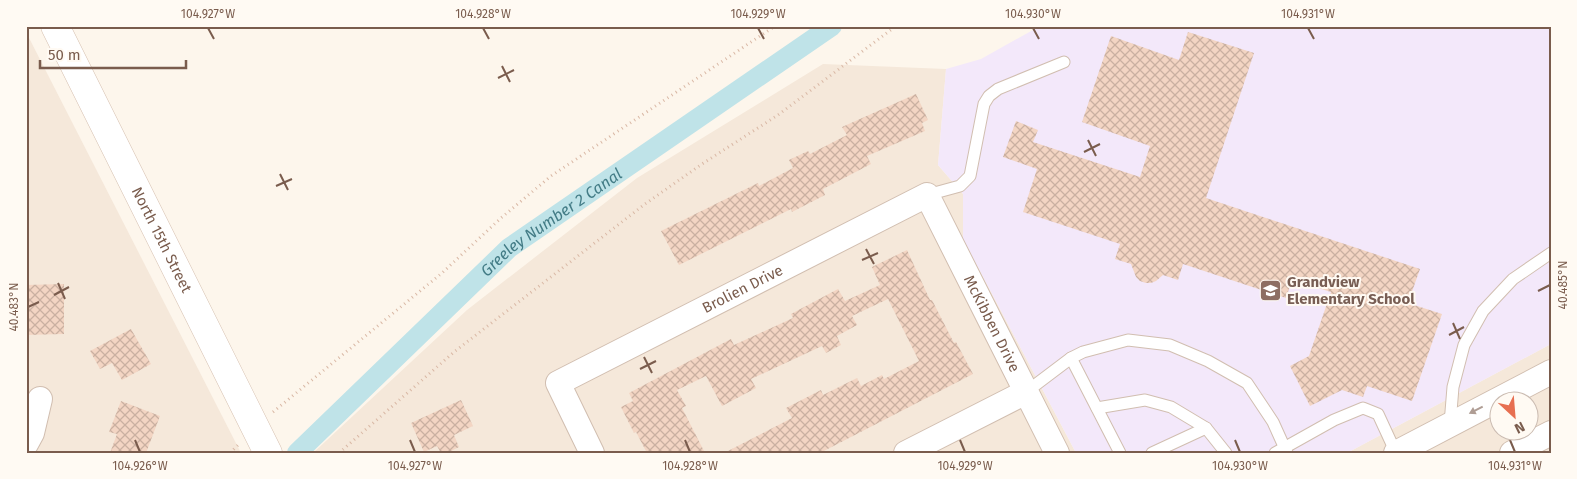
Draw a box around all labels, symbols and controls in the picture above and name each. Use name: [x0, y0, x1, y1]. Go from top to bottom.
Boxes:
text: 104.927°W: [181, 7, 235, 21]
text: 104.928°W: [455, 7, 511, 21]
text: 104.929°W: [730, 7, 786, 21]
text: 104.930°W: [1005, 7, 1061, 21]
text: 104.931°W: [1281, 7, 1335, 21]
scale bar: [40, 38, 186, 70]
text: 50 m: [48, 46, 81, 64]
water label: Greeley Number 2 Canal: [476, 164, 625, 280]
street label: North 15th Street: [128, 184, 196, 296]
street label: Brolien Drive: [699, 261, 786, 317]
text: 40.485°N: [1556, 261, 1570, 309]
street label: McKibben Drive: [960, 272, 1024, 375]
place label: Grandview Elementary School: [1287, 273, 1415, 308]
school or university icon: Grandview Elementary School: [1259, 279, 1283, 303]
text: 40.483°N: [7, 282, 21, 332]
north arrow: [1490, 392, 1540, 442]
one-way arrow: [1469, 406, 1484, 414]
text: N: [1512, 418, 1527, 437]
text: 104.926°W: [112, 459, 168, 473]
text: 104.927°W: [388, 459, 442, 473]
text: 104.928°W: [662, 459, 718, 473]
text: 104.929°W: [937, 459, 993, 473]
text: 104.930°W: [1212, 459, 1268, 473]
text: 104.931°W: [1488, 459, 1542, 473]

